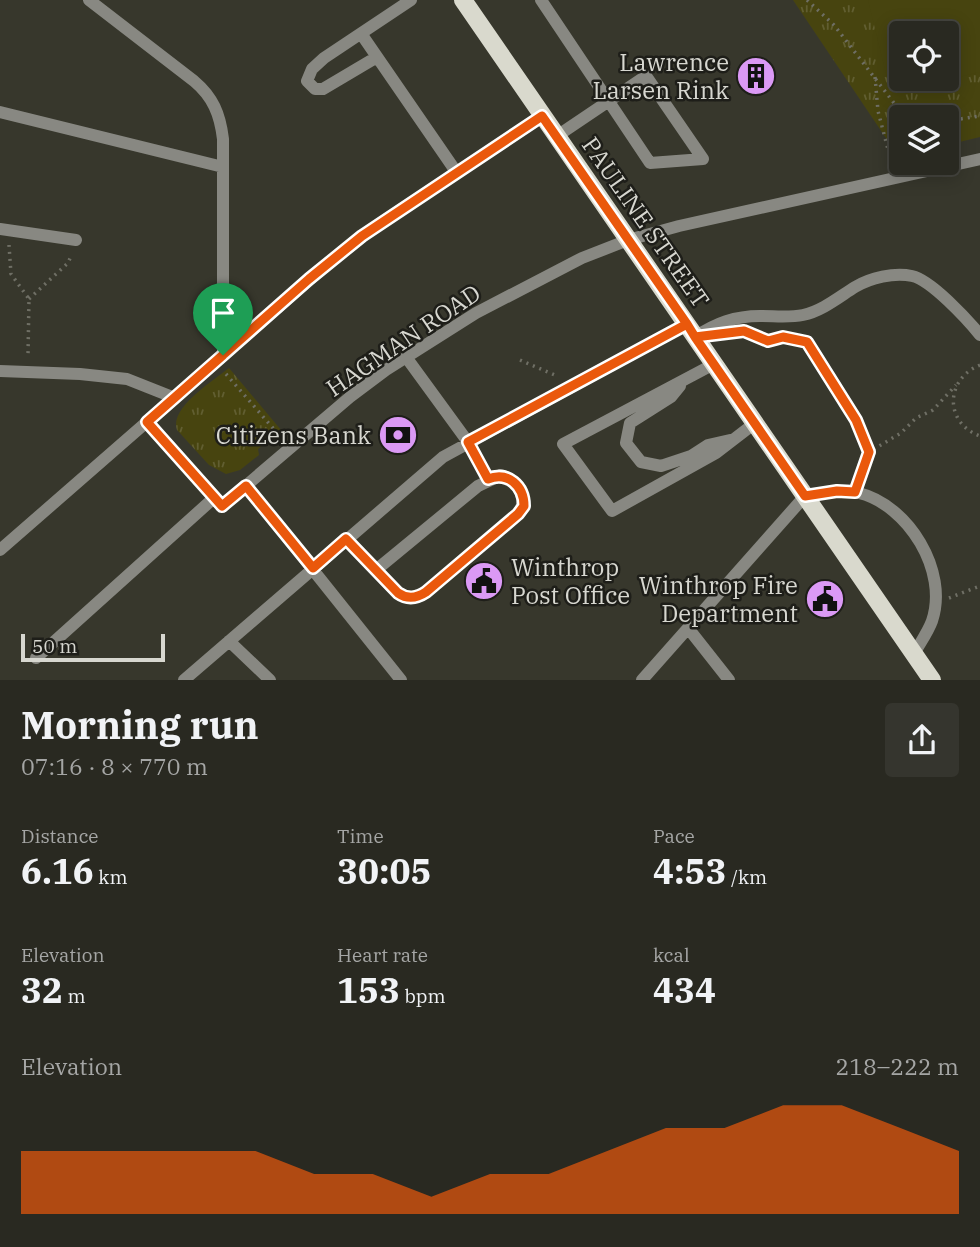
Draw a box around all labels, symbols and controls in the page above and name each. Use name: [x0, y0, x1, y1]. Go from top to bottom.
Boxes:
map controls: [889, 21, 959, 175]
button: locate: [889, 21, 959, 91]
place label: Lawrence Larsen Rink: [592, 46, 729, 106]
building icon: Lawrence Larsen Rink: [735, 55, 777, 97]
button: layers: [889, 105, 959, 175]
street label: PAULINE STREET: [575, 130, 717, 314]
street label: HAGMAN ROAD: [320, 277, 486, 403]
pin: [193, 283, 253, 355]
icon: arrive: [204, 294, 242, 332]
bank icon: Citizens Bank: [377, 414, 419, 456]
place label: Citizens Bank: [216, 419, 371, 451]
place label: Winthrop Post Office: [511, 551, 630, 611]
public building icon: Winthrop Post Office: [463, 560, 505, 602]
place label: Winthrop Fire Department: [639, 569, 798, 629]
public building icon: Winthrop Fire Department: [804, 578, 846, 620]
scale bar: [21, 631, 164, 663]
text: 50 m: [32, 634, 77, 658]
text: Morning run: [21, 700, 259, 749]
button: share: [885, 703, 959, 777]
text: 07:16 · 8 × 770 m: [21, 751, 208, 781]
text: Distance: [21, 824, 99, 848]
text: Time: [337, 824, 384, 848]
text: Pace: [653, 824, 695, 848]
text: 6.16: [21, 848, 94, 894]
text: 30:05: [337, 848, 432, 894]
text: 4:53: [653, 848, 727, 894]
text: km: [94, 865, 128, 889]
text: /km: [727, 865, 767, 889]
text: Elevation: [21, 943, 105, 967]
text: Heart rate: [337, 943, 428, 967]
text: kcal: [653, 943, 690, 967]
text: 32: [21, 967, 63, 1013]
text: 153: [337, 967, 400, 1013]
text: 434: [653, 967, 716, 1013]
text: m: [63, 984, 86, 1008]
text: bpm: [400, 984, 446, 1008]
text: Elevation: [21, 1051, 122, 1081]
text: 218–222 m: [835, 1051, 959, 1081]

